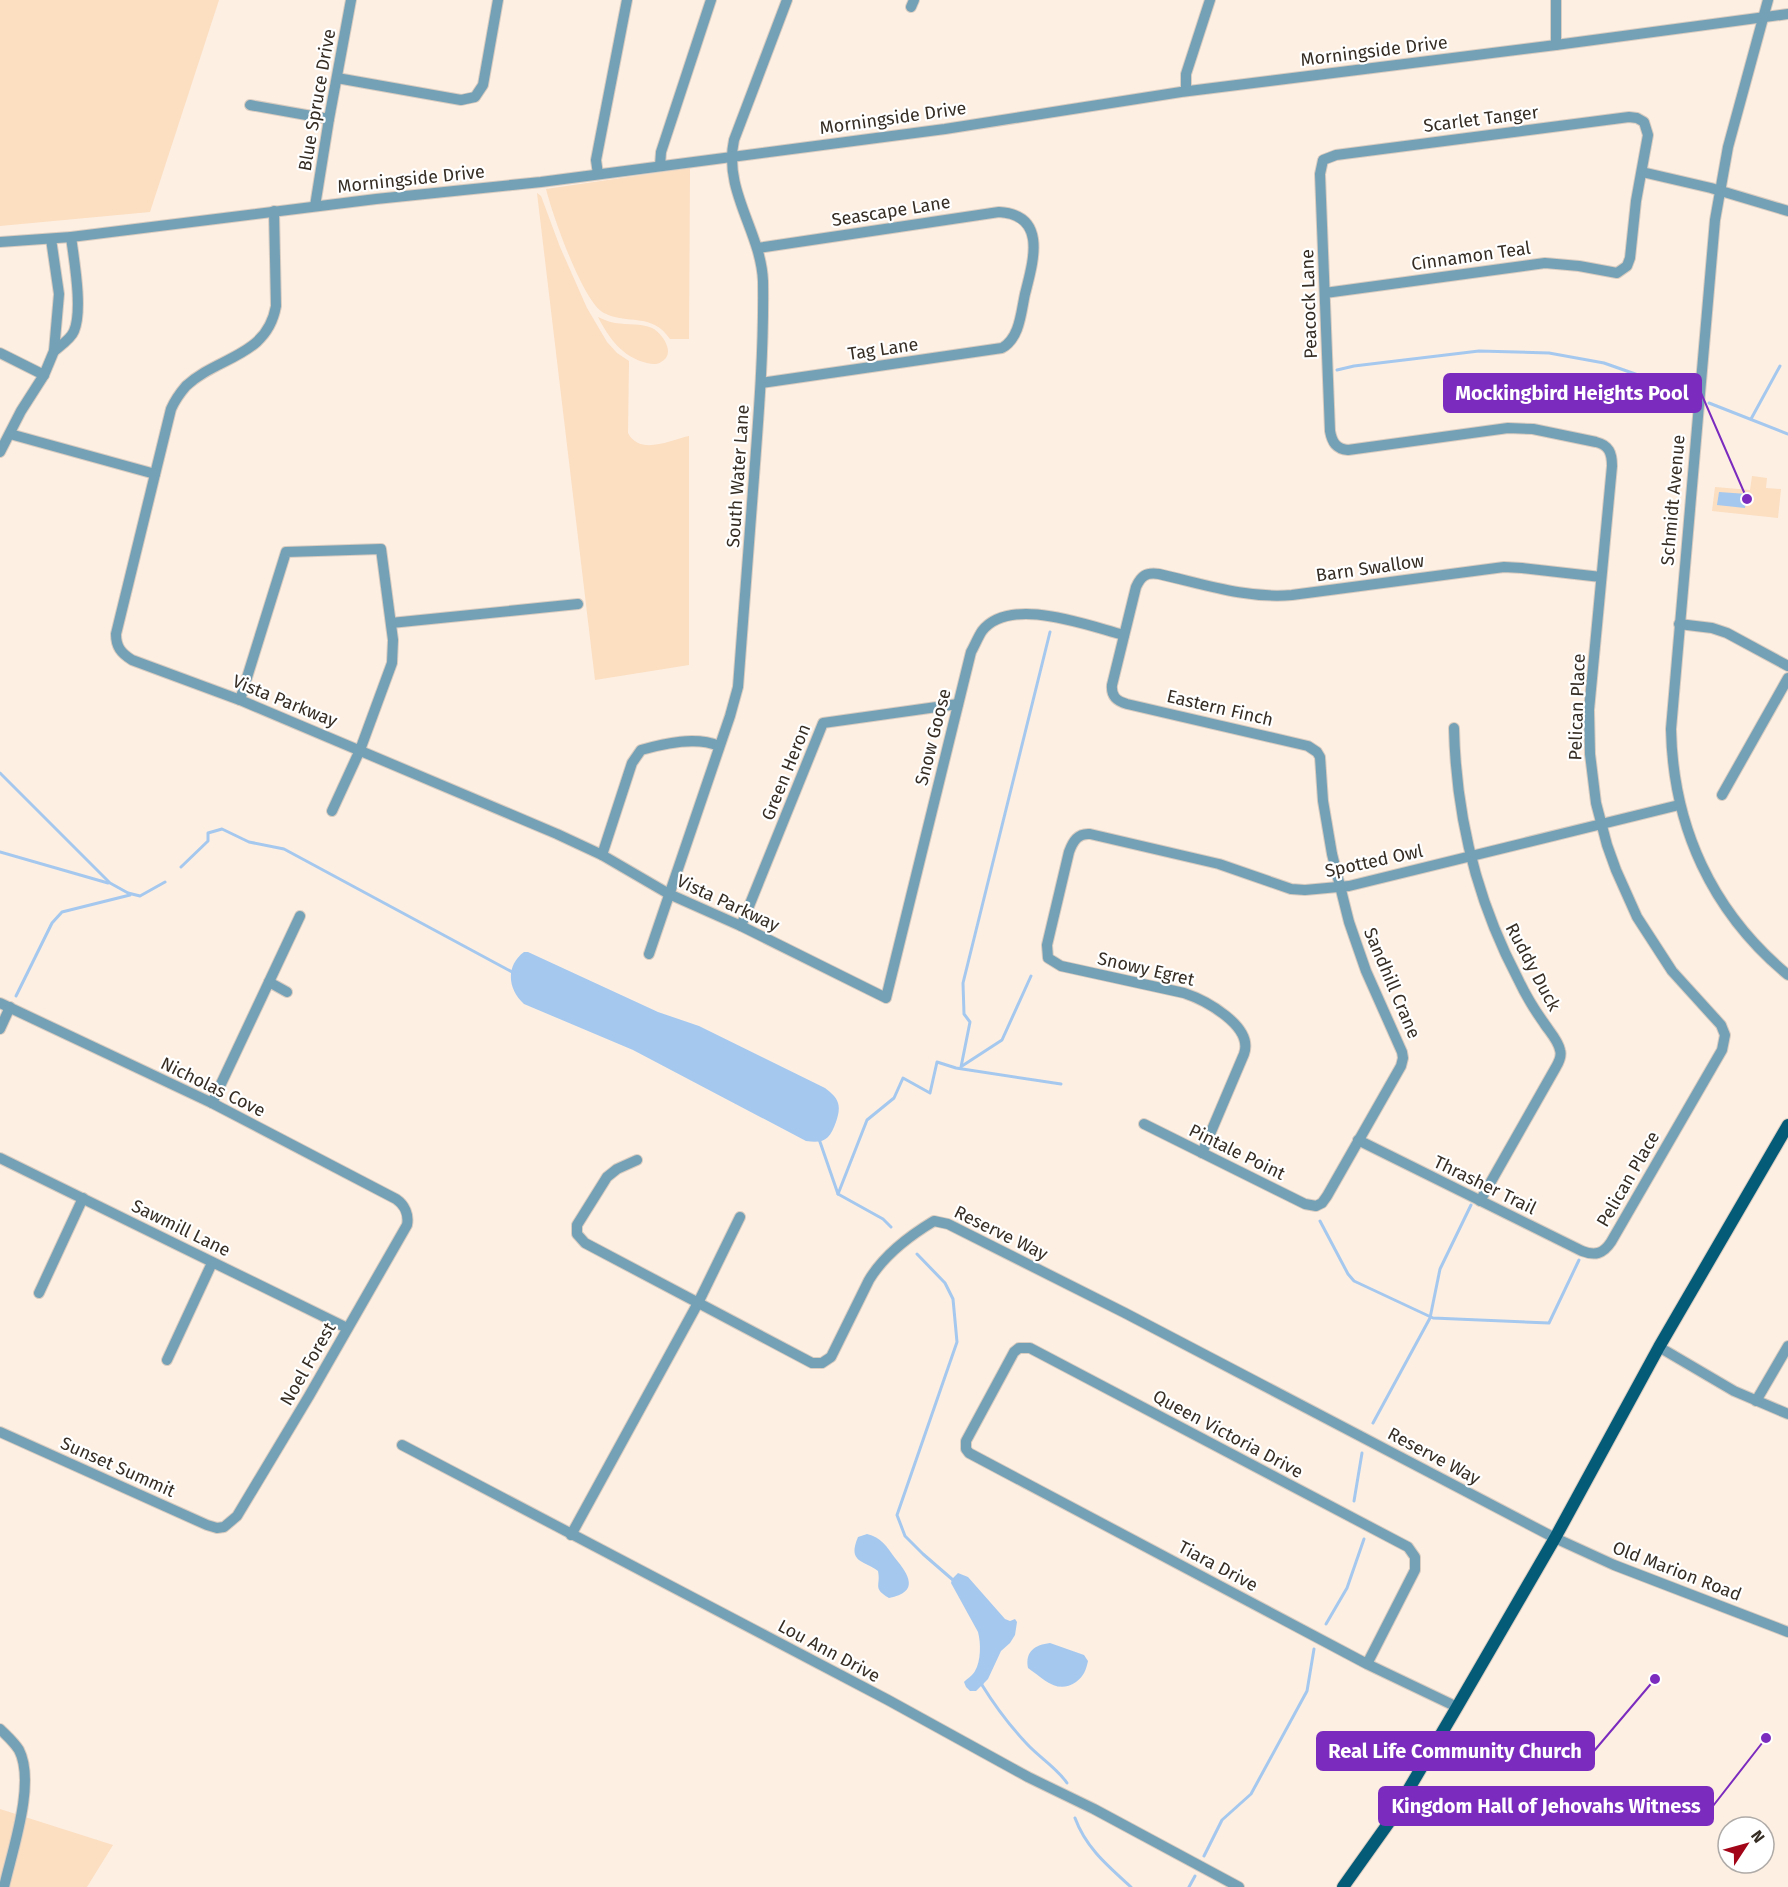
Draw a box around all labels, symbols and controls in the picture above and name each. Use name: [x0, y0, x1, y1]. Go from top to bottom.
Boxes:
street label: Blue Spruce Drive: [294, 27, 340, 173]
street label: Morningside Drive: [1299, 31, 1449, 71]
street label: Morningside Drive: [818, 97, 968, 139]
street label: Scarlet Tanger: [1422, 101, 1540, 137]
street label: Morningside Drive: [336, 160, 486, 198]
street label: Seascape Lane: [830, 191, 952, 231]
street label: Cinnamon Teal: [1410, 237, 1532, 275]
street label: Peacock Lane: [1296, 249, 1322, 359]
street label: Tag Lane: [846, 333, 920, 365]
callout: Mockingbird Heights Pool: [1444, 374, 1701, 412]
text: Mockingbird Heights Pool: [1455, 381, 1689, 405]
street label: South Water Lane: [722, 404, 754, 548]
street label: Schmidt Avenue: [1656, 434, 1690, 566]
street label: Barn Swallow: [1314, 550, 1426, 586]
street label: Pelican Place: [1564, 653, 1590, 761]
street label: Vista Parkway: [229, 670, 341, 732]
street label: Eastern Finch: [1165, 685, 1275, 731]
street label: Snow Goose: [910, 686, 956, 788]
street label: Green Heron: [757, 720, 815, 824]
street label: Spotted Owl: [1323, 840, 1425, 882]
street label: Vista Parkway: [673, 870, 783, 936]
street label: Ruddy Duck: [1501, 919, 1566, 1015]
street label: Sandhill Crane: [1359, 924, 1425, 1042]
street label: Snowy Egret: [1095, 947, 1197, 991]
street label: Nicholas Cove: [157, 1052, 269, 1122]
street label: Pintale Point: [1185, 1119, 1289, 1185]
street label: Pelican Place: [1592, 1127, 1664, 1231]
street label: Thrasher Trail: [1430, 1151, 1540, 1219]
street label: Sawmill Lane: [128, 1195, 234, 1261]
street label: Reserve Way: [950, 1201, 1052, 1265]
street label: Noel Forest: [275, 1318, 341, 1410]
street label: Queen Victoria Drive: [1149, 1385, 1307, 1483]
street label: Reserve Way: [1384, 1422, 1484, 1490]
street label: Sunset Summit: [57, 1432, 179, 1502]
street label: Tiara Drive: [1174, 1536, 1262, 1596]
street label: Old Marion Road: [1609, 1536, 1745, 1606]
street label: Lou Ann Drive: [774, 1615, 884, 1687]
callout: Real Life Community Church: [1317, 1732, 1594, 1770]
text: Real Life Community Church: [1328, 1739, 1582, 1763]
callout: Kingdom Hall of Jehovahs Witness: [1379, 1787, 1713, 1825]
text: Kingdom Hall of Jehovahs Witness: [1391, 1794, 1701, 1818]
north arrow: [1716, 1815, 1776, 1875]
text: N: [1747, 1827, 1769, 1846]

